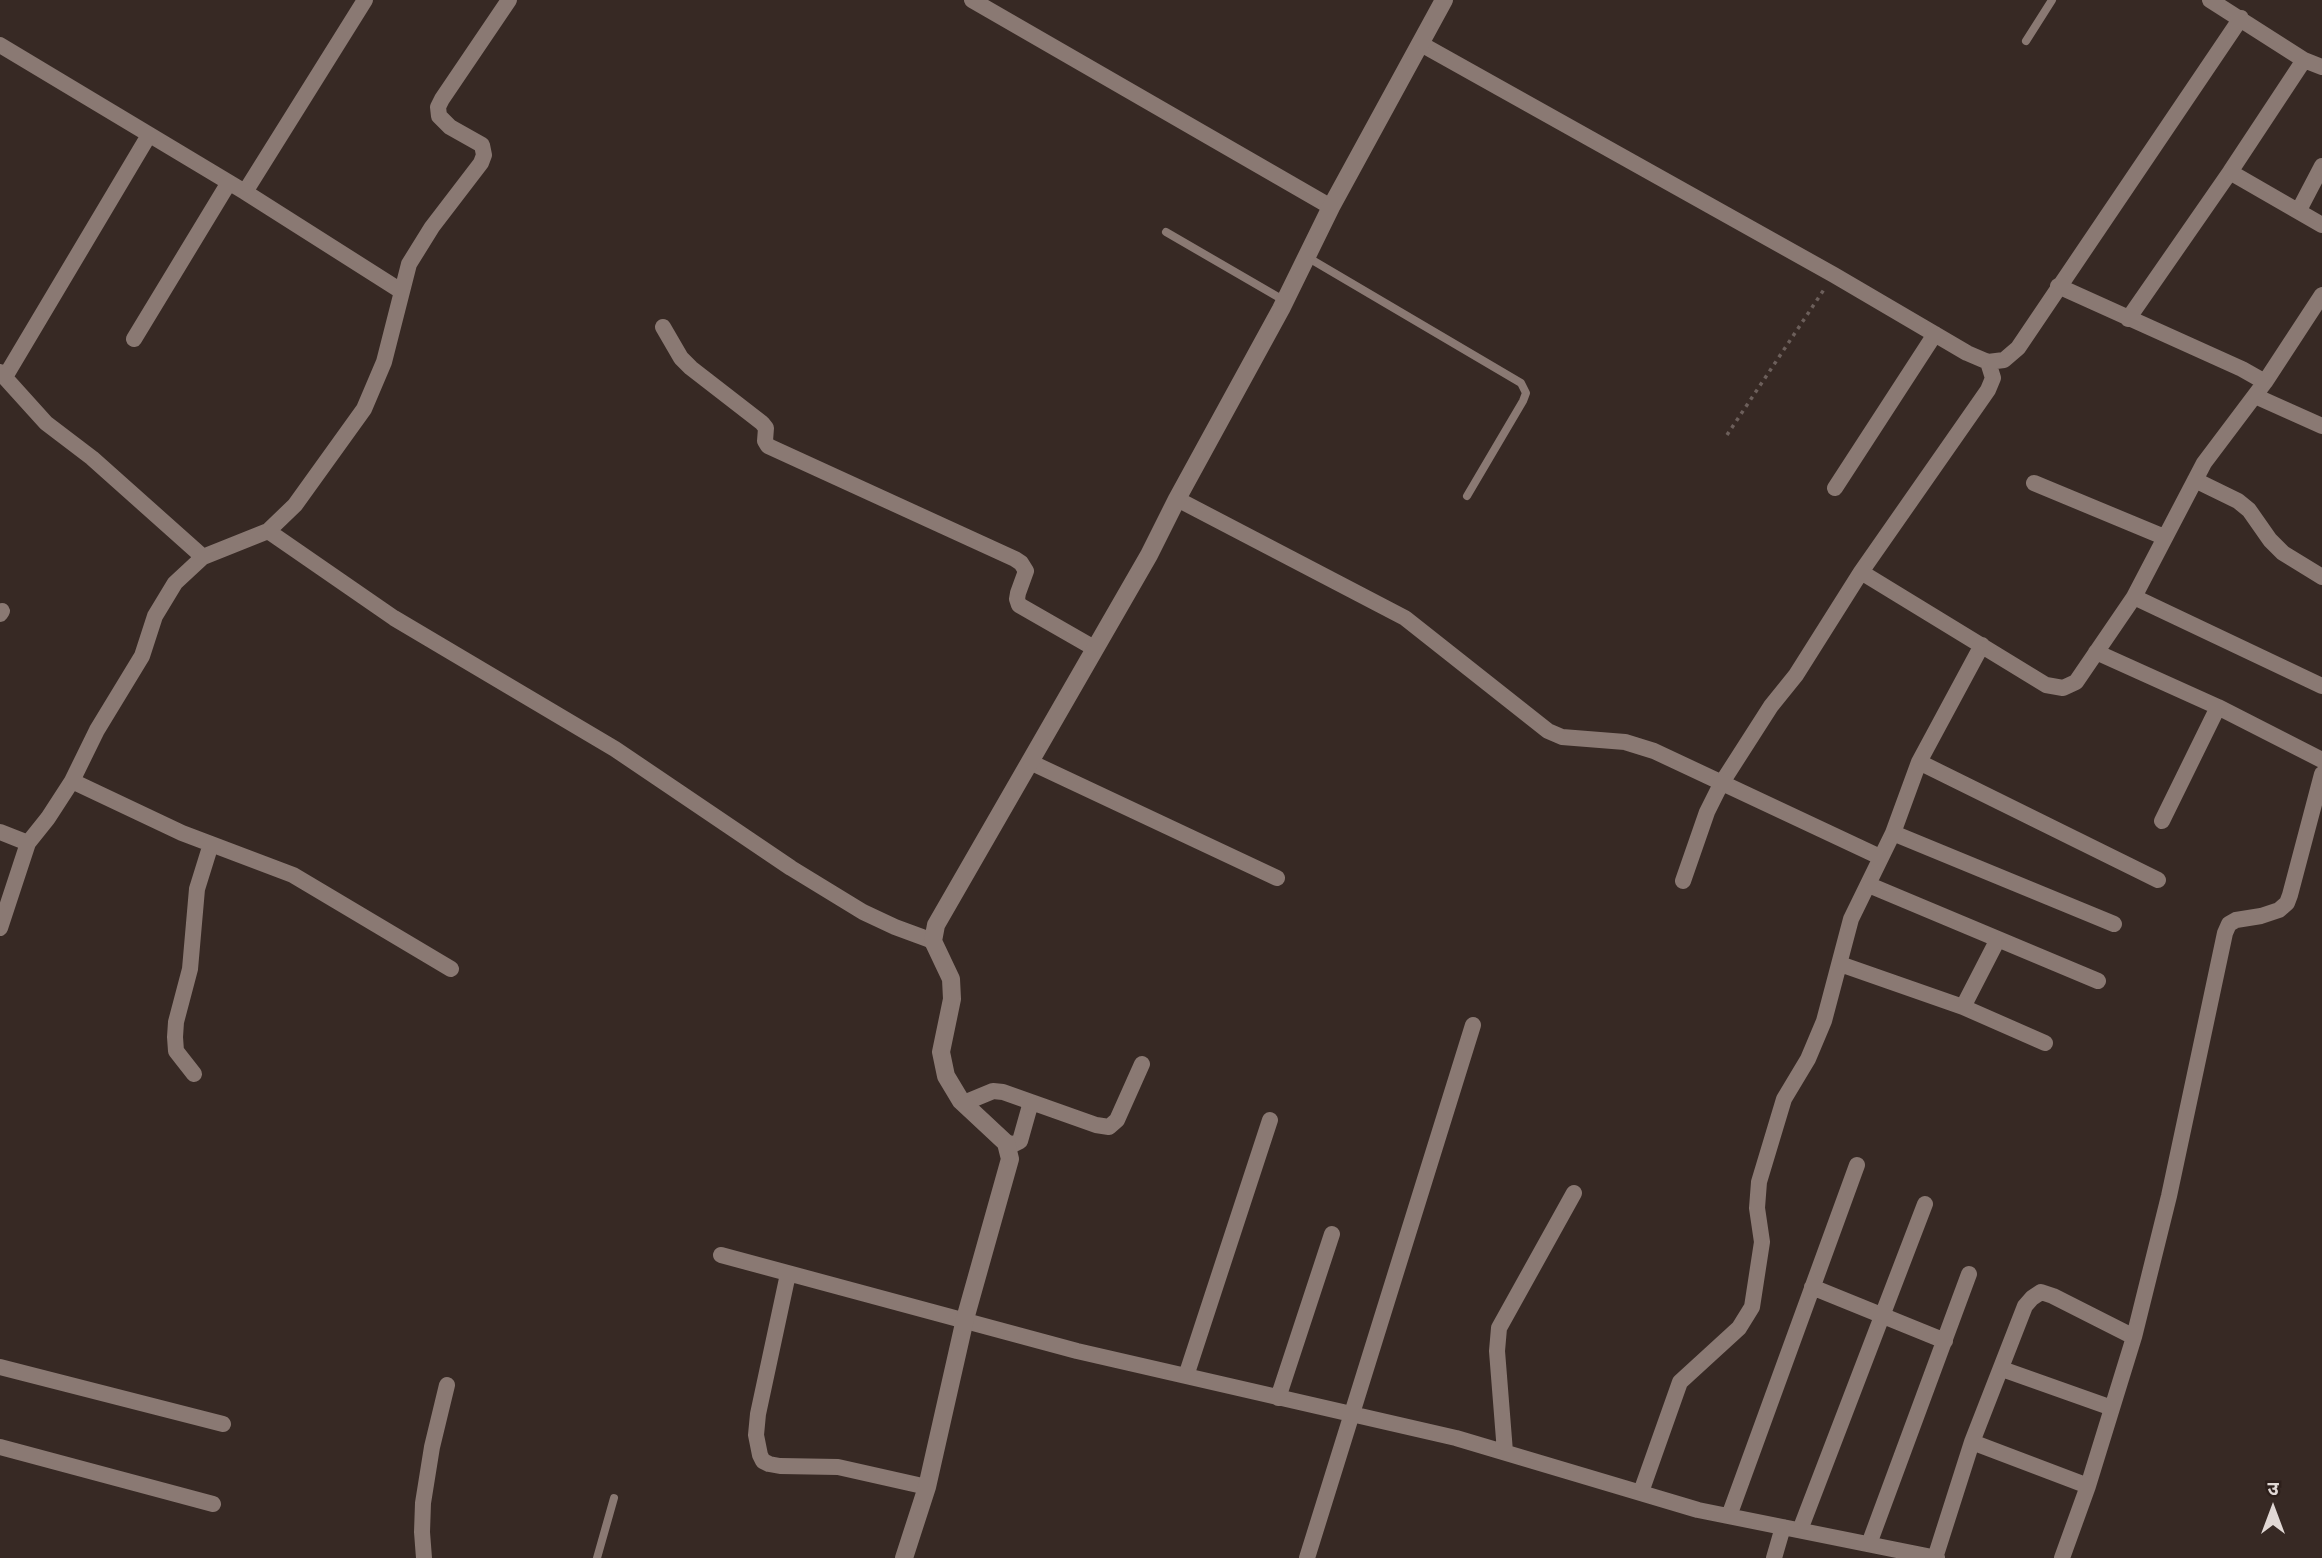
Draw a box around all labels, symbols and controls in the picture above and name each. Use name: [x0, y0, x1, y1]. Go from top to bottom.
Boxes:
north arrow: [2238, 1474, 2308, 1544]
text: उ: [2267, 1476, 2279, 1500]

